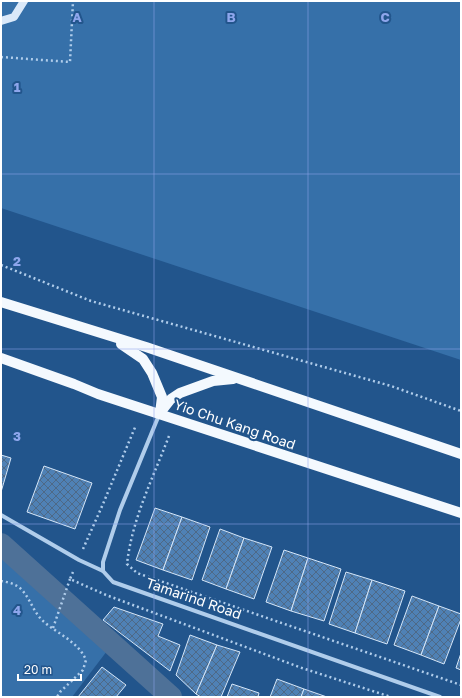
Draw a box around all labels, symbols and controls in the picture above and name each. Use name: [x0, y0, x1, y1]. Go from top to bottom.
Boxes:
text: A: [72, 9, 82, 25]
text: B: [226, 9, 236, 25]
text: C: [380, 9, 390, 25]
text: 1: [14, 79, 21, 95]
text: 2: [13, 253, 21, 269]
street label: Yio Chu Kang Road: [172, 395, 298, 453]
text: 3: [13, 428, 21, 444]
street label: Tamarind Road: [144, 574, 244, 622]
text: 4: [13, 602, 21, 618]
scale bar: [18, 656, 81, 682]
text: 20 m: [24, 662, 52, 677]

